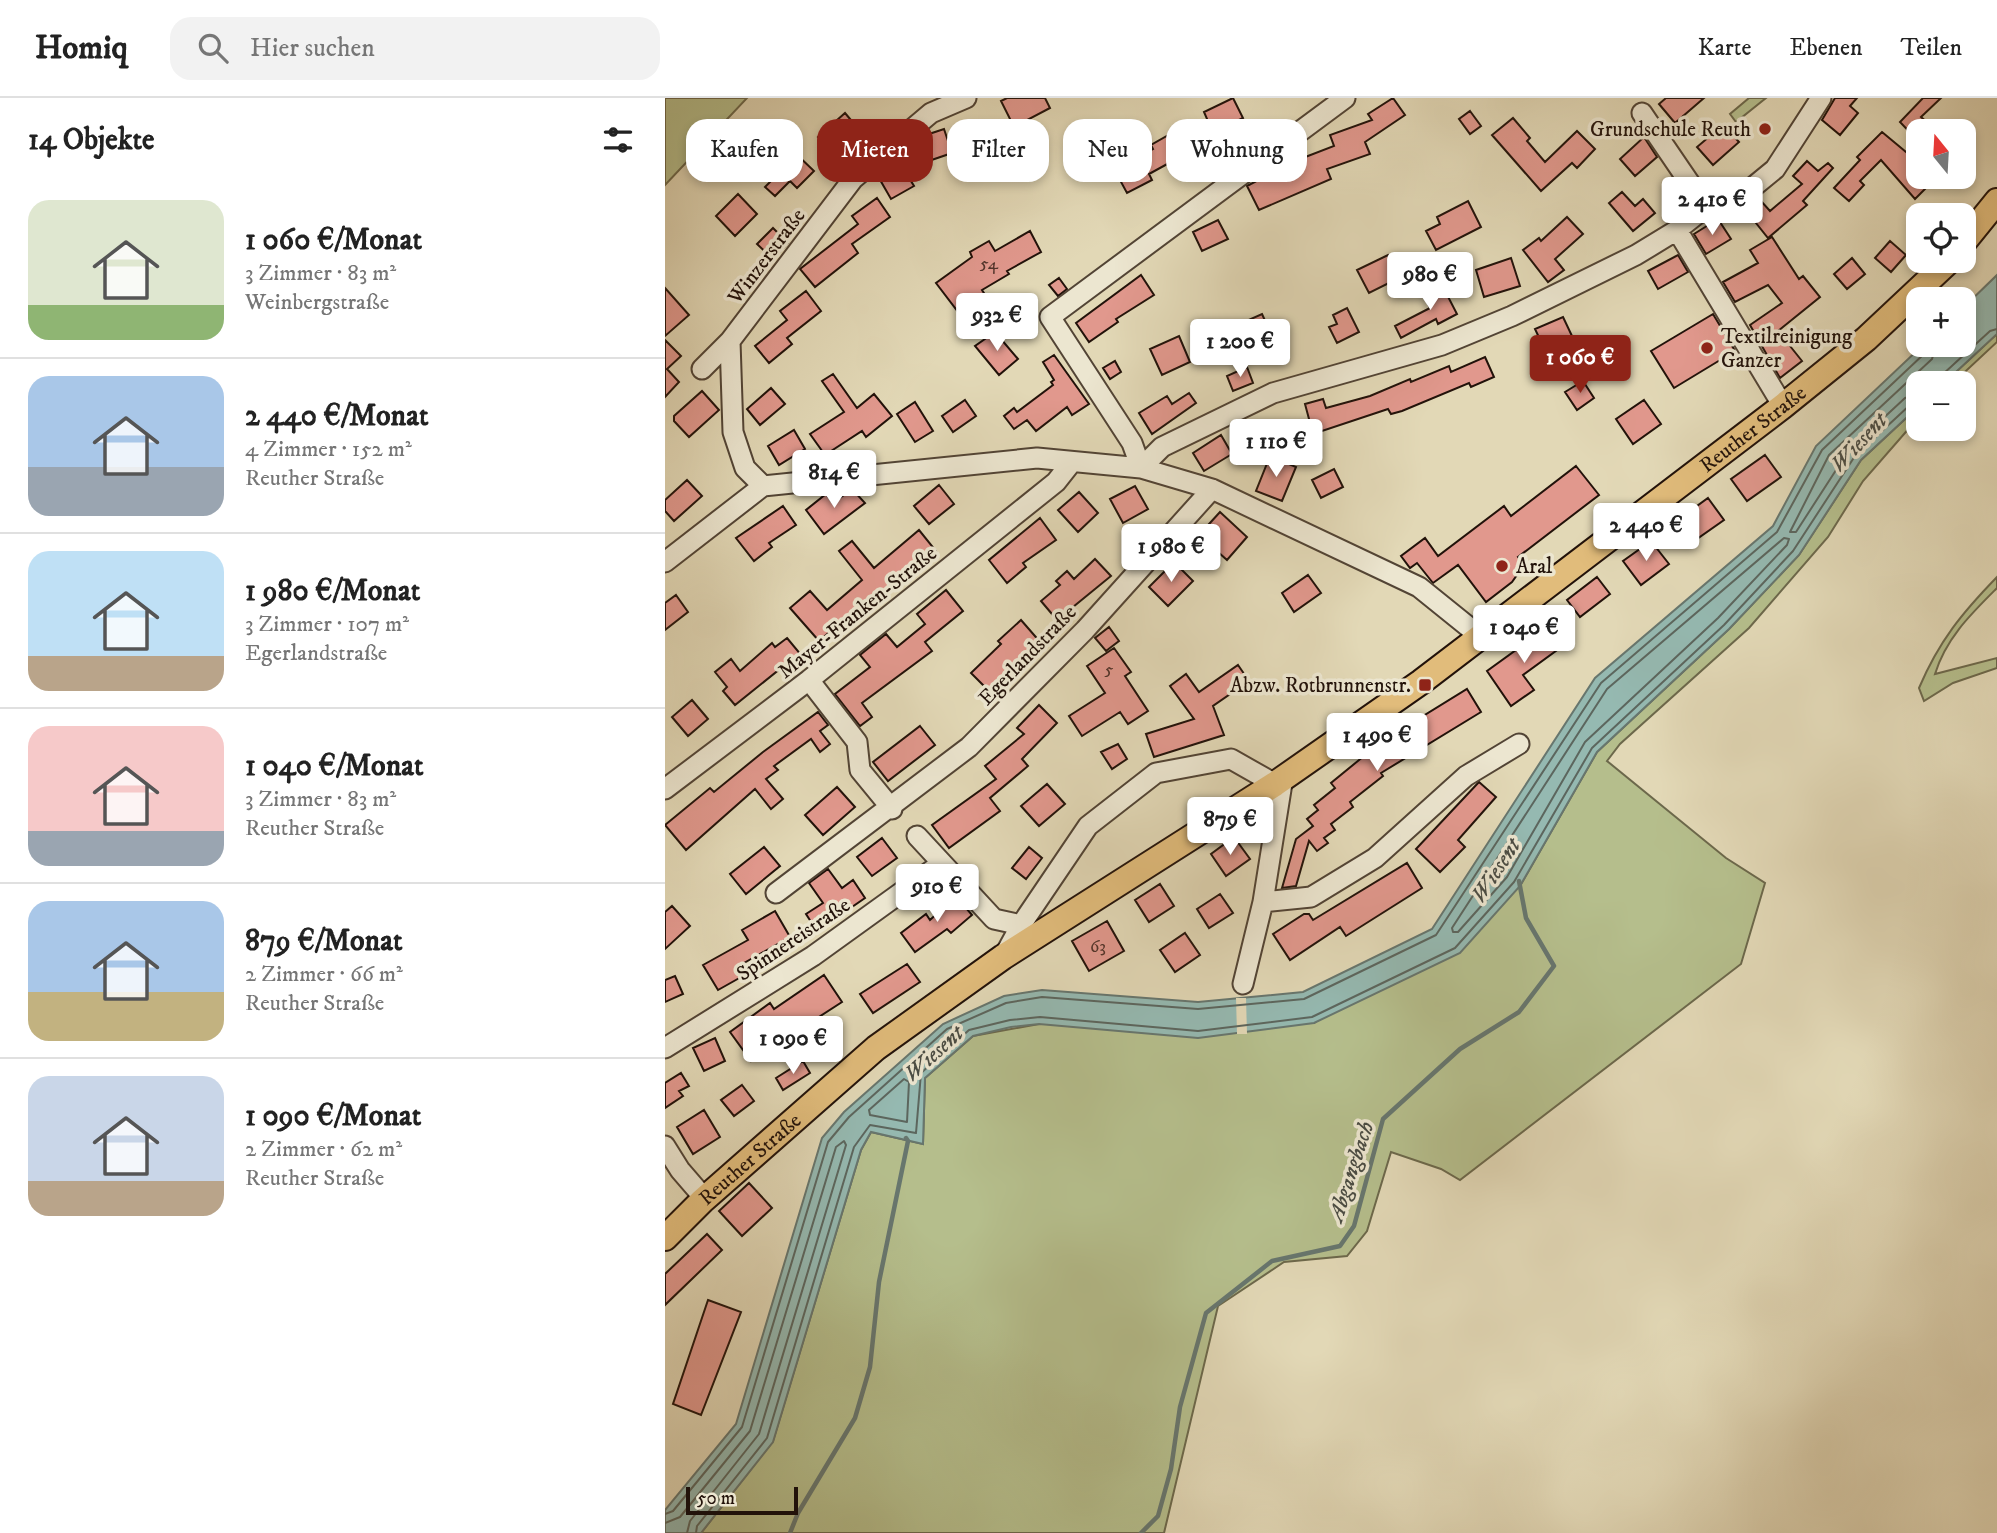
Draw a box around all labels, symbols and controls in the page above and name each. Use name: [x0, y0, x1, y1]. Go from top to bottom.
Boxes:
search box: [170, 17, 660, 80]
text: Homiq: [35, 28, 128, 69]
icon: search: [194, 29, 232, 67]
text: Hier suchen: [250, 32, 375, 65]
text: Karte: [1698, 33, 1751, 63]
text: Ebenen: [1789, 33, 1863, 63]
text: Teilen: [1901, 33, 1962, 63]
place label: Grundschule Reuth: [1590, 117, 1751, 143]
chip: Kaufen: [686, 119, 803, 182]
chip: Mieten: [817, 119, 933, 182]
chip: Filter: [947, 119, 1049, 182]
chip: Neu: [1063, 119, 1152, 182]
chip: Wohnung: [1166, 119, 1307, 182]
north arrow: [1906, 119, 1976, 189]
map controls: [1906, 119, 1976, 441]
icon: filters: [599, 121, 637, 159]
marker: Grundschule Reuth: [1757, 121, 1773, 137]
text: 14 Objekte: [28, 122, 154, 159]
pin: 2 410 €: [1647, 178, 1777, 237]
text: 2 410 €: [1678, 185, 1746, 214]
street label: Winzerstraße: [722, 203, 811, 310]
button: locate: [1906, 203, 1976, 273]
text: 1 060 €/Monat: [245, 222, 422, 259]
icon: home: [84, 228, 168, 312]
pin: 980 €: [1381, 252, 1479, 312]
house number: 54: [980, 253, 999, 275]
text: 3 Zimmer · 83 m²: [245, 259, 396, 288]
text: 980 €: [1403, 260, 1457, 289]
button: +: [1906, 287, 1976, 357]
text: Weinbergstraße: [245, 288, 389, 317]
pin: 932 €: [948, 294, 1046, 353]
text: 932 €: [972, 301, 1022, 330]
pin: 1 200 €: [1175, 320, 1305, 379]
place label: Textilreinigung Ganzer: [1721, 324, 1853, 374]
text: 1 200 €: [1206, 327, 1274, 356]
pin: 1 060 €: [1515, 336, 1645, 395]
marker: Textilreinigung Ganzer: [1699, 340, 1715, 356]
text: 1 060 €: [1546, 343, 1614, 372]
button: −: [1906, 371, 1976, 441]
street label: Reuther Straße: [1695, 380, 1812, 479]
text: 2 440 €/Monat: [245, 398, 429, 435]
icon: home: [84, 404, 168, 488]
water label: Wiesent: [1824, 406, 1895, 479]
pin: 1 110 €: [1211, 420, 1341, 479]
text: 1 110 €: [1246, 427, 1306, 456]
text: 4 Zimmer · 152 m²: [245, 435, 412, 464]
pin: 814 €: [785, 450, 883, 510]
text: 814 €: [808, 458, 860, 487]
text: Reuther Straße: [245, 464, 384, 493]
pin: 2 440 €: [1581, 504, 1711, 563]
text: 2 440 €: [1609, 511, 1683, 540]
pin: 1 980 €: [1106, 524, 1236, 584]
text: 1 980 €: [1137, 532, 1205, 561]
street label: Mayer-Franken-Straße: [773, 541, 943, 685]
place label: Aral: [1516, 554, 1553, 580]
marker: Aral: [1494, 558, 1510, 574]
text: 1 980 €/Monat: [245, 573, 420, 610]
icon: home: [84, 579, 168, 663]
street label: Egerlandstraße: [973, 600, 1082, 711]
pin: 1 040 €: [1459, 606, 1589, 665]
text: 3 Zimmer · 107 m²: [245, 610, 409, 639]
text: 1 040 €: [1489, 613, 1559, 642]
text: Egerlandstraße: [245, 639, 387, 668]
house number: 5: [1105, 659, 1114, 681]
place label: Abzw. Rotbrunnenstr.: [1230, 673, 1411, 699]
marker: Abzw. Rotbrunnenstr.: [1417, 677, 1433, 693]
pin: 1 490 €: [1312, 714, 1442, 773]
text: 1 490 €: [1343, 721, 1411, 750]
text: 1 040 €/Monat: [245, 748, 424, 785]
icon: home: [84, 754, 168, 838]
text: 3 Zimmer · 83 m²: [245, 785, 396, 814]
pin: 879 €: [1181, 798, 1279, 857]
text: 879 €: [1203, 805, 1257, 834]
text: Reuther Straße: [245, 814, 384, 843]
water label: Wiesent: [1465, 831, 1529, 909]
pin: 910 €: [888, 864, 986, 924]
text: 910 €: [912, 872, 962, 901]
street label: Spinnereistraße: [732, 892, 856, 987]
text: 879 €/Monat: [245, 923, 403, 960]
icon: home: [84, 929, 168, 1013]
house number: 63: [1090, 936, 1106, 958]
text: 2 Zimmer · 66 m²: [245, 960, 403, 989]
text: Reuther Straße: [245, 989, 384, 1018]
pin: 1 090 €: [728, 1016, 858, 1076]
water label: Wiesent: [898, 1018, 972, 1089]
text: 1 090 €: [759, 1024, 827, 1053]
text: 1 090 €/Monat: [245, 1098, 421, 1135]
icon: home: [84, 1104, 168, 1188]
street label: Reuther Straße: [694, 1108, 807, 1212]
water label: Abgangbach: [1321, 1118, 1381, 1228]
text: 2 Zimmer · 62 m²: [245, 1135, 402, 1164]
text: Reuther Straße: [245, 1164, 384, 1193]
scale bar: [686, 1484, 798, 1516]
text: 50 m: [697, 1487, 735, 1510]

